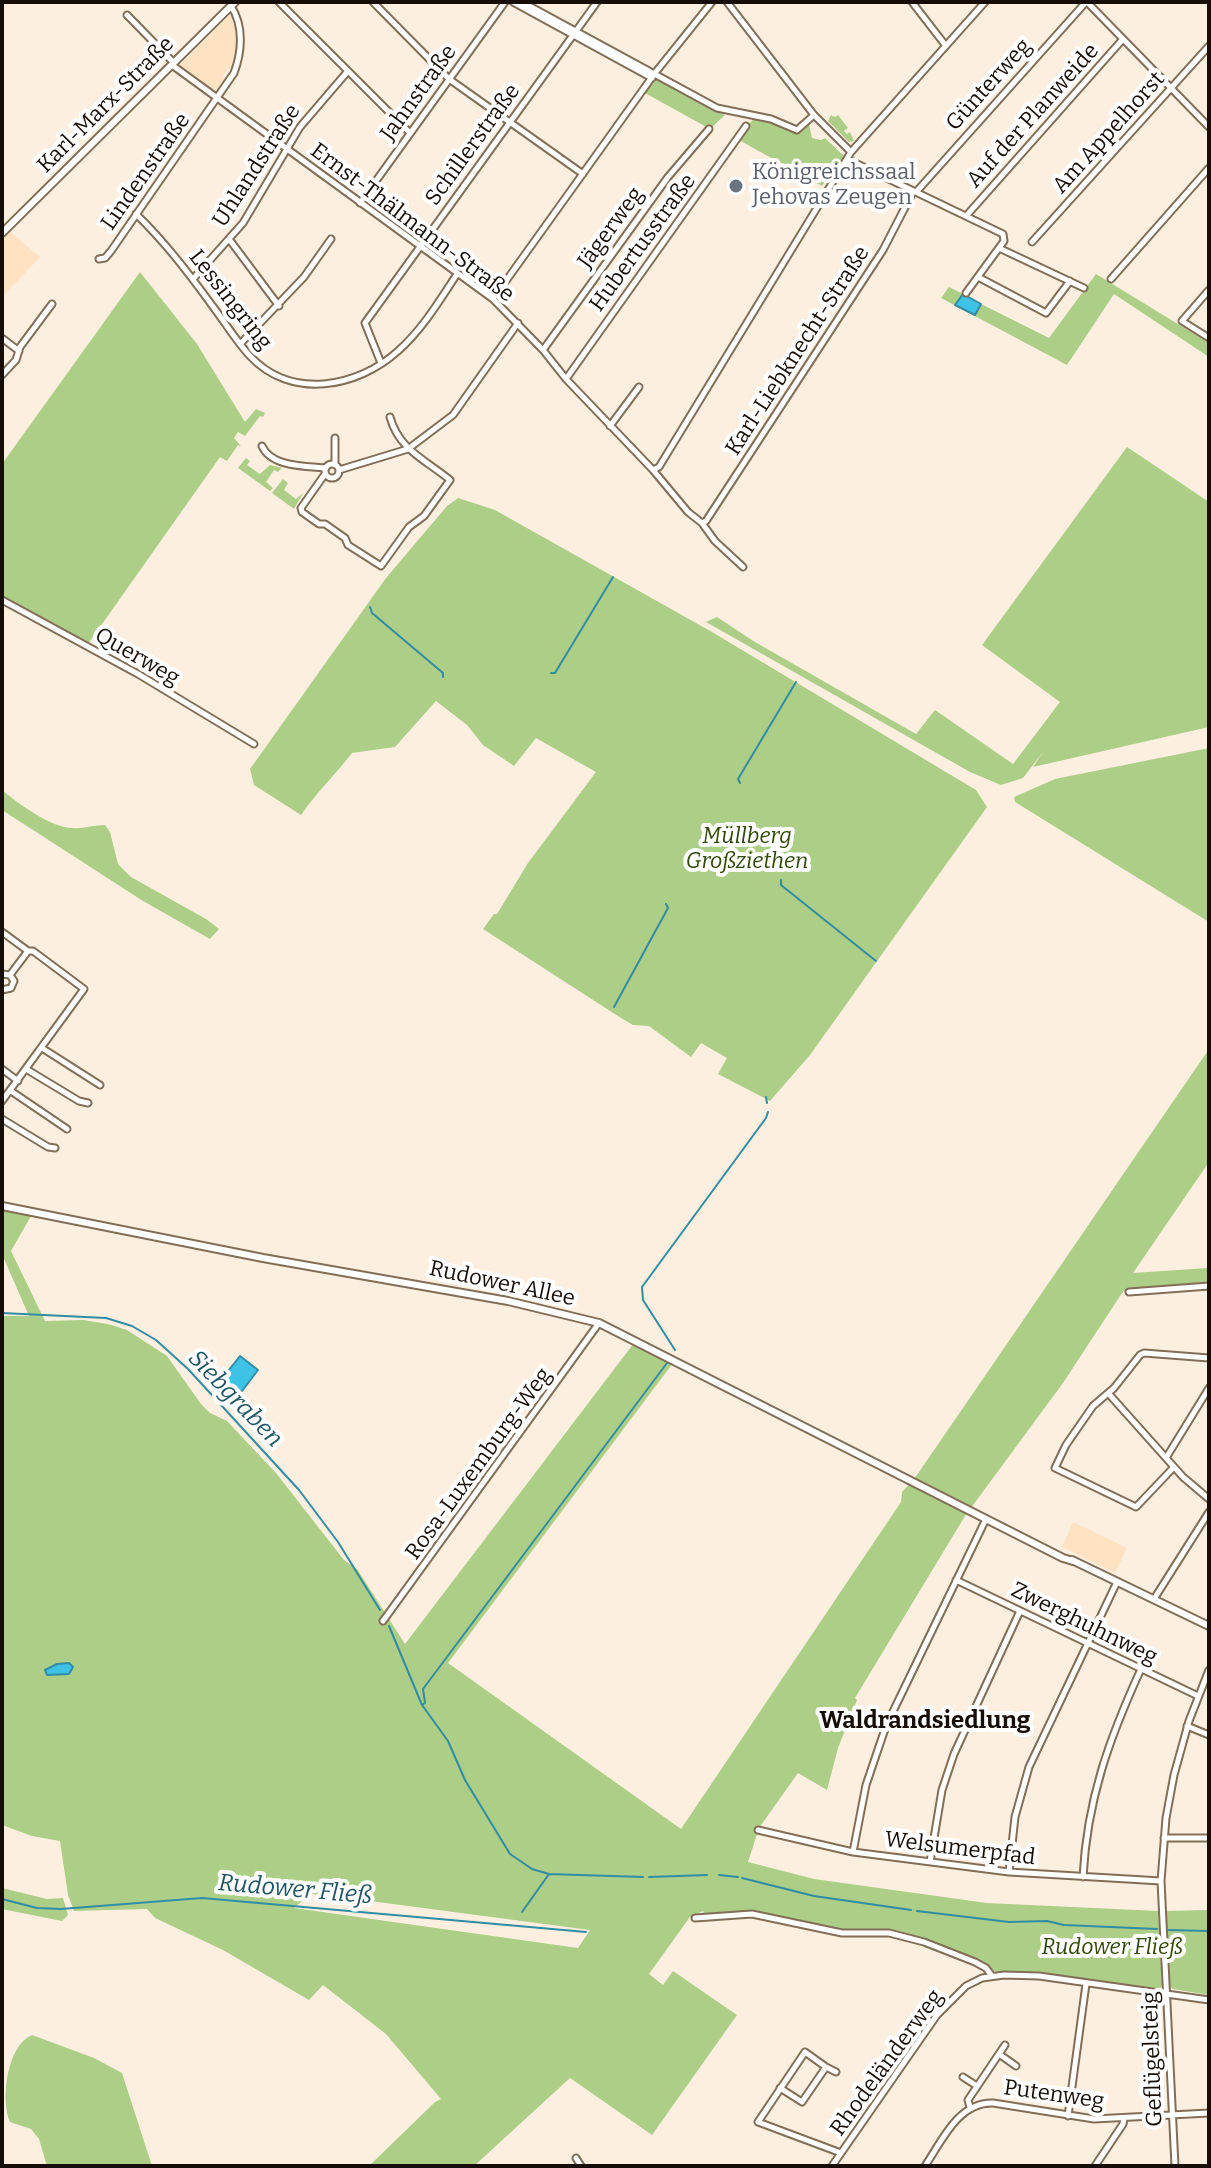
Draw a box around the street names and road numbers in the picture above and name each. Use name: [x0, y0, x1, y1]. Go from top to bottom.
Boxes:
street label: Karl-Marx-Straße: [32, 31, 180, 179]
street label: Günterweg: [941, 34, 1037, 136]
street label: Auf der Planweide: [961, 38, 1105, 194]
street label: Jahnstraße: [375, 40, 463, 146]
street label: Am Appelhorst: [1047, 67, 1171, 199]
street label: Schillerstraße: [420, 79, 526, 211]
street label: Uhlandstraße: [208, 100, 306, 232]
street label: Lindenstraße: [96, 108, 196, 236]
street label: Ernst-Thälmann-Straße: [305, 138, 519, 308]
street label: Hubertusstraße: [584, 169, 702, 317]
street label: Jägerweg: [573, 182, 649, 274]
street label: Karl-Liebknecht-Straße: [720, 241, 876, 461]
street label: Lessingring: [183, 245, 277, 355]
street label: Querweg: [90, 622, 184, 692]
street label: Rudower Allee: [427, 1256, 577, 1312]
street label: Rosa-Luxemburg-Weg: [400, 1363, 558, 1565]
street label: Zwerghuhnweg: [1007, 1577, 1161, 1671]
street label: Welsumerpfad: [883, 1827, 1037, 1871]
street label: Rhodeländerweg: [825, 1985, 949, 2141]
street label: Geflügelsteig: [1137, 1991, 1169, 2127]
street label: Putenweg: [1002, 2075, 1106, 2115]

